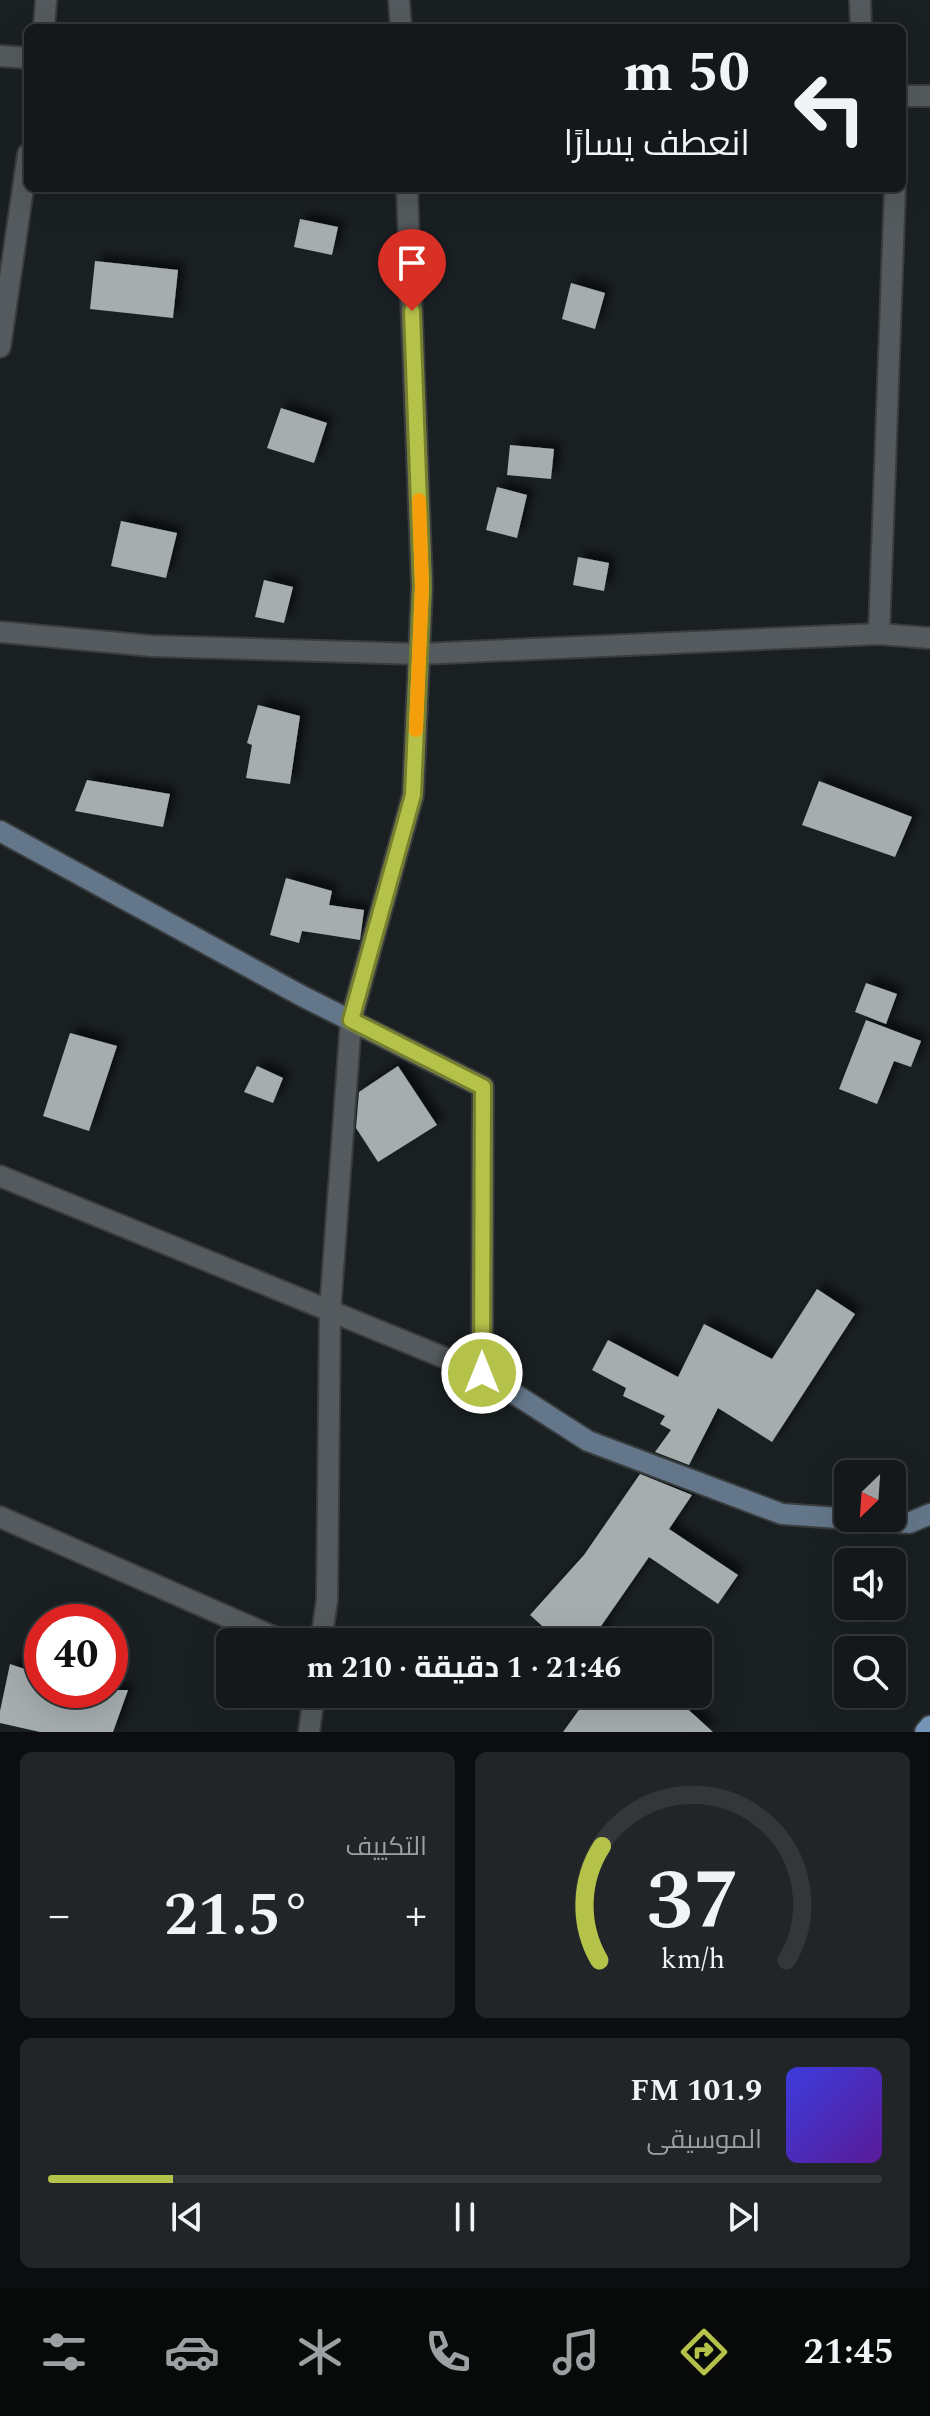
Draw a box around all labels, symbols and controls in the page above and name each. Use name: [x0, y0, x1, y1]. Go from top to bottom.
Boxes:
text: 50 m: [623, 31, 750, 116]
icon: left: [778, 56, 882, 160]
text: انعطف يسارًا: [564, 117, 750, 172]
pin: [378, 229, 446, 311]
icon: arrive: [390, 241, 434, 285]
position arrow: [440, 1331, 524, 1415]
north arrow: [834, 1460, 906, 1532]
map controls: [834, 1460, 906, 1708]
button: sound: [834, 1548, 906, 1620]
speed limit sign: 40: [24, 1604, 128, 1708]
button: search: [834, 1636, 906, 1708]
text: 21:46 · 1 دقيقة · 210 m: [307, 1645, 621, 1691]
text: التكييف: [345, 1827, 427, 1867]
text: 37: [646, 1839, 739, 1966]
text: 21.5°: [164, 1870, 311, 1962]
text: −: [48, 1882, 70, 1949]
text: +: [405, 1882, 427, 1949]
text: km/h: [660, 1938, 725, 1981]
text: 101.9 FM: [630, 2068, 762, 2114]
text: الموسيقى: [647, 2120, 762, 2160]
icon: previous: [165, 2195, 209, 2239]
icon: pause: [443, 2195, 487, 2239]
icon: next: [721, 2195, 765, 2239]
icon: filters: [36, 2324, 92, 2380]
icon: car: [164, 2324, 220, 2380]
icon: climate: [292, 2324, 348, 2380]
icon: phone: [420, 2324, 476, 2380]
icon: music: [548, 2324, 604, 2380]
icon: directions: [676, 2324, 732, 2380]
text: 21:45: [804, 2325, 894, 2380]

